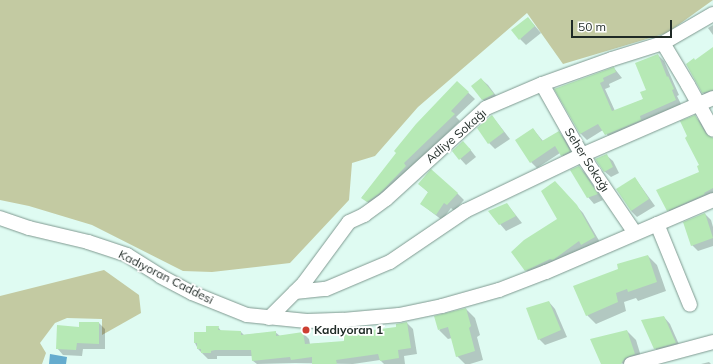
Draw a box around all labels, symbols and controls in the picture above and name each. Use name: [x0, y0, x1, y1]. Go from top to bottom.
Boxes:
scale bar: [573, 12, 674, 38]
text: 50 m: [578, 19, 606, 34]
street label: Adliye Sokağı: [423, 106, 489, 166]
street label: Seher Sokağı: [562, 125, 612, 195]
street label: Kadıyoran Caddesi: [116, 247, 216, 307]
place label: Kadıyoran 1: [314, 323, 383, 337]
marker: Kadıyoran 1: [301, 325, 311, 335]

